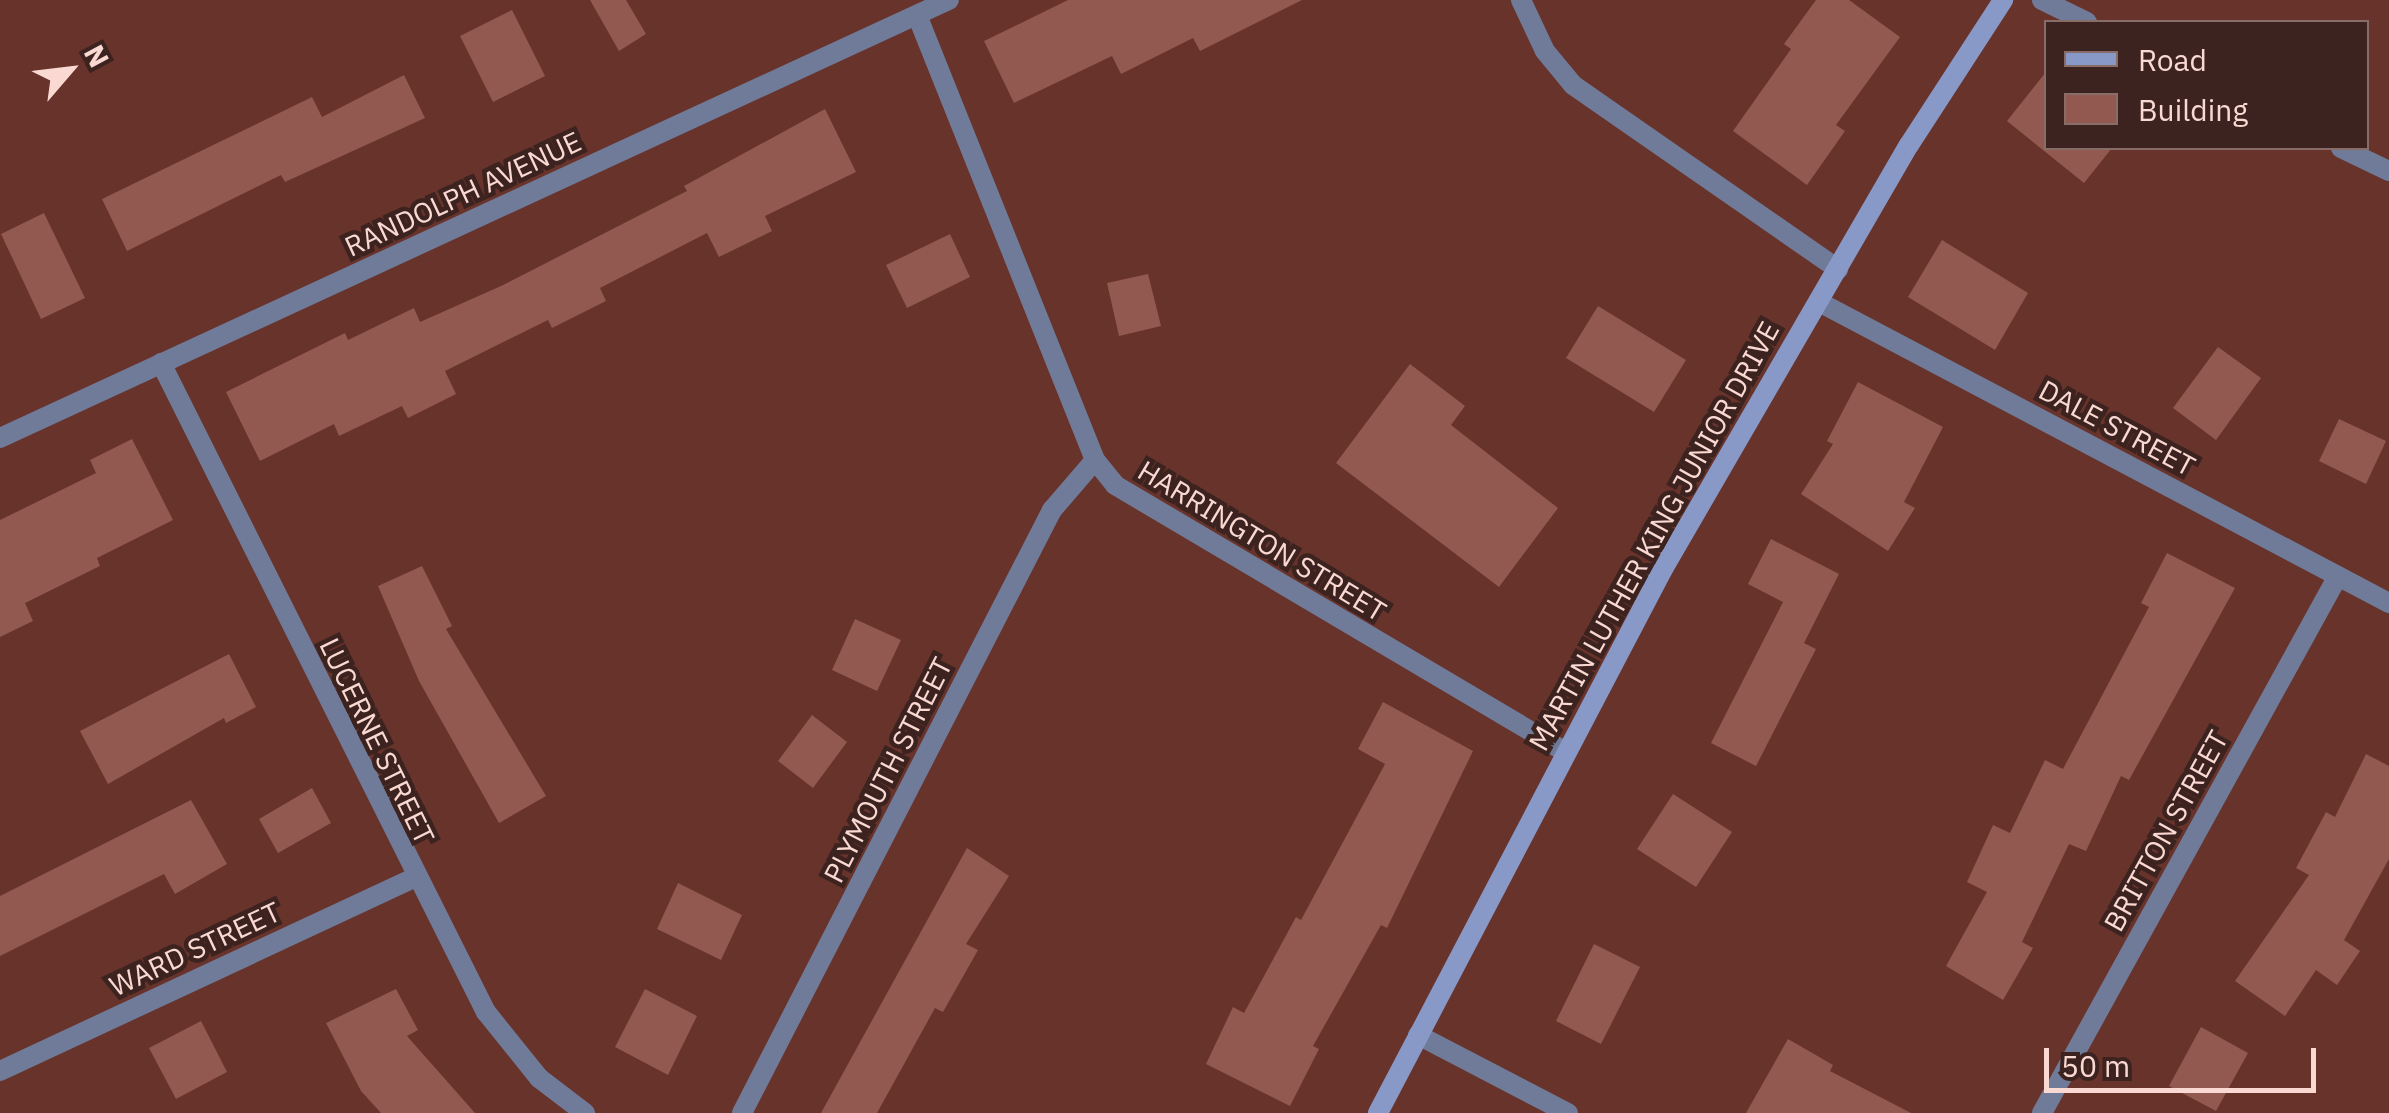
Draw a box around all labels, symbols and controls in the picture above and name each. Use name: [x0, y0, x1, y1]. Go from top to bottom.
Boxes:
north arrow: [20, 20, 120, 120]
legend: [2044, 20, 2369, 150]
text: N: [76, 38, 118, 73]
text: Road: [2138, 40, 2207, 79]
text: Building: [2138, 90, 2248, 129]
street label: RANDOLPH AVENUE: [339, 124, 587, 264]
street label: MARTIN LUTHER KING JUNIOR DRIVE: [1522, 316, 1786, 756]
street label: DALE STREET: [2033, 373, 2201, 483]
street label: HARRINGTON STREET: [1132, 454, 1392, 628]
street label: LUCERNE STREET: [313, 632, 441, 850]
street label: PLYMOUTH STREET: [817, 652, 959, 888]
street label: BRITTON STREET: [2097, 725, 2235, 937]
street label: WARD STREET: [104, 895, 286, 1003]
scale bar: [2049, 1028, 2322, 1090]
text: 50 m: [2061, 1046, 2130, 1085]

